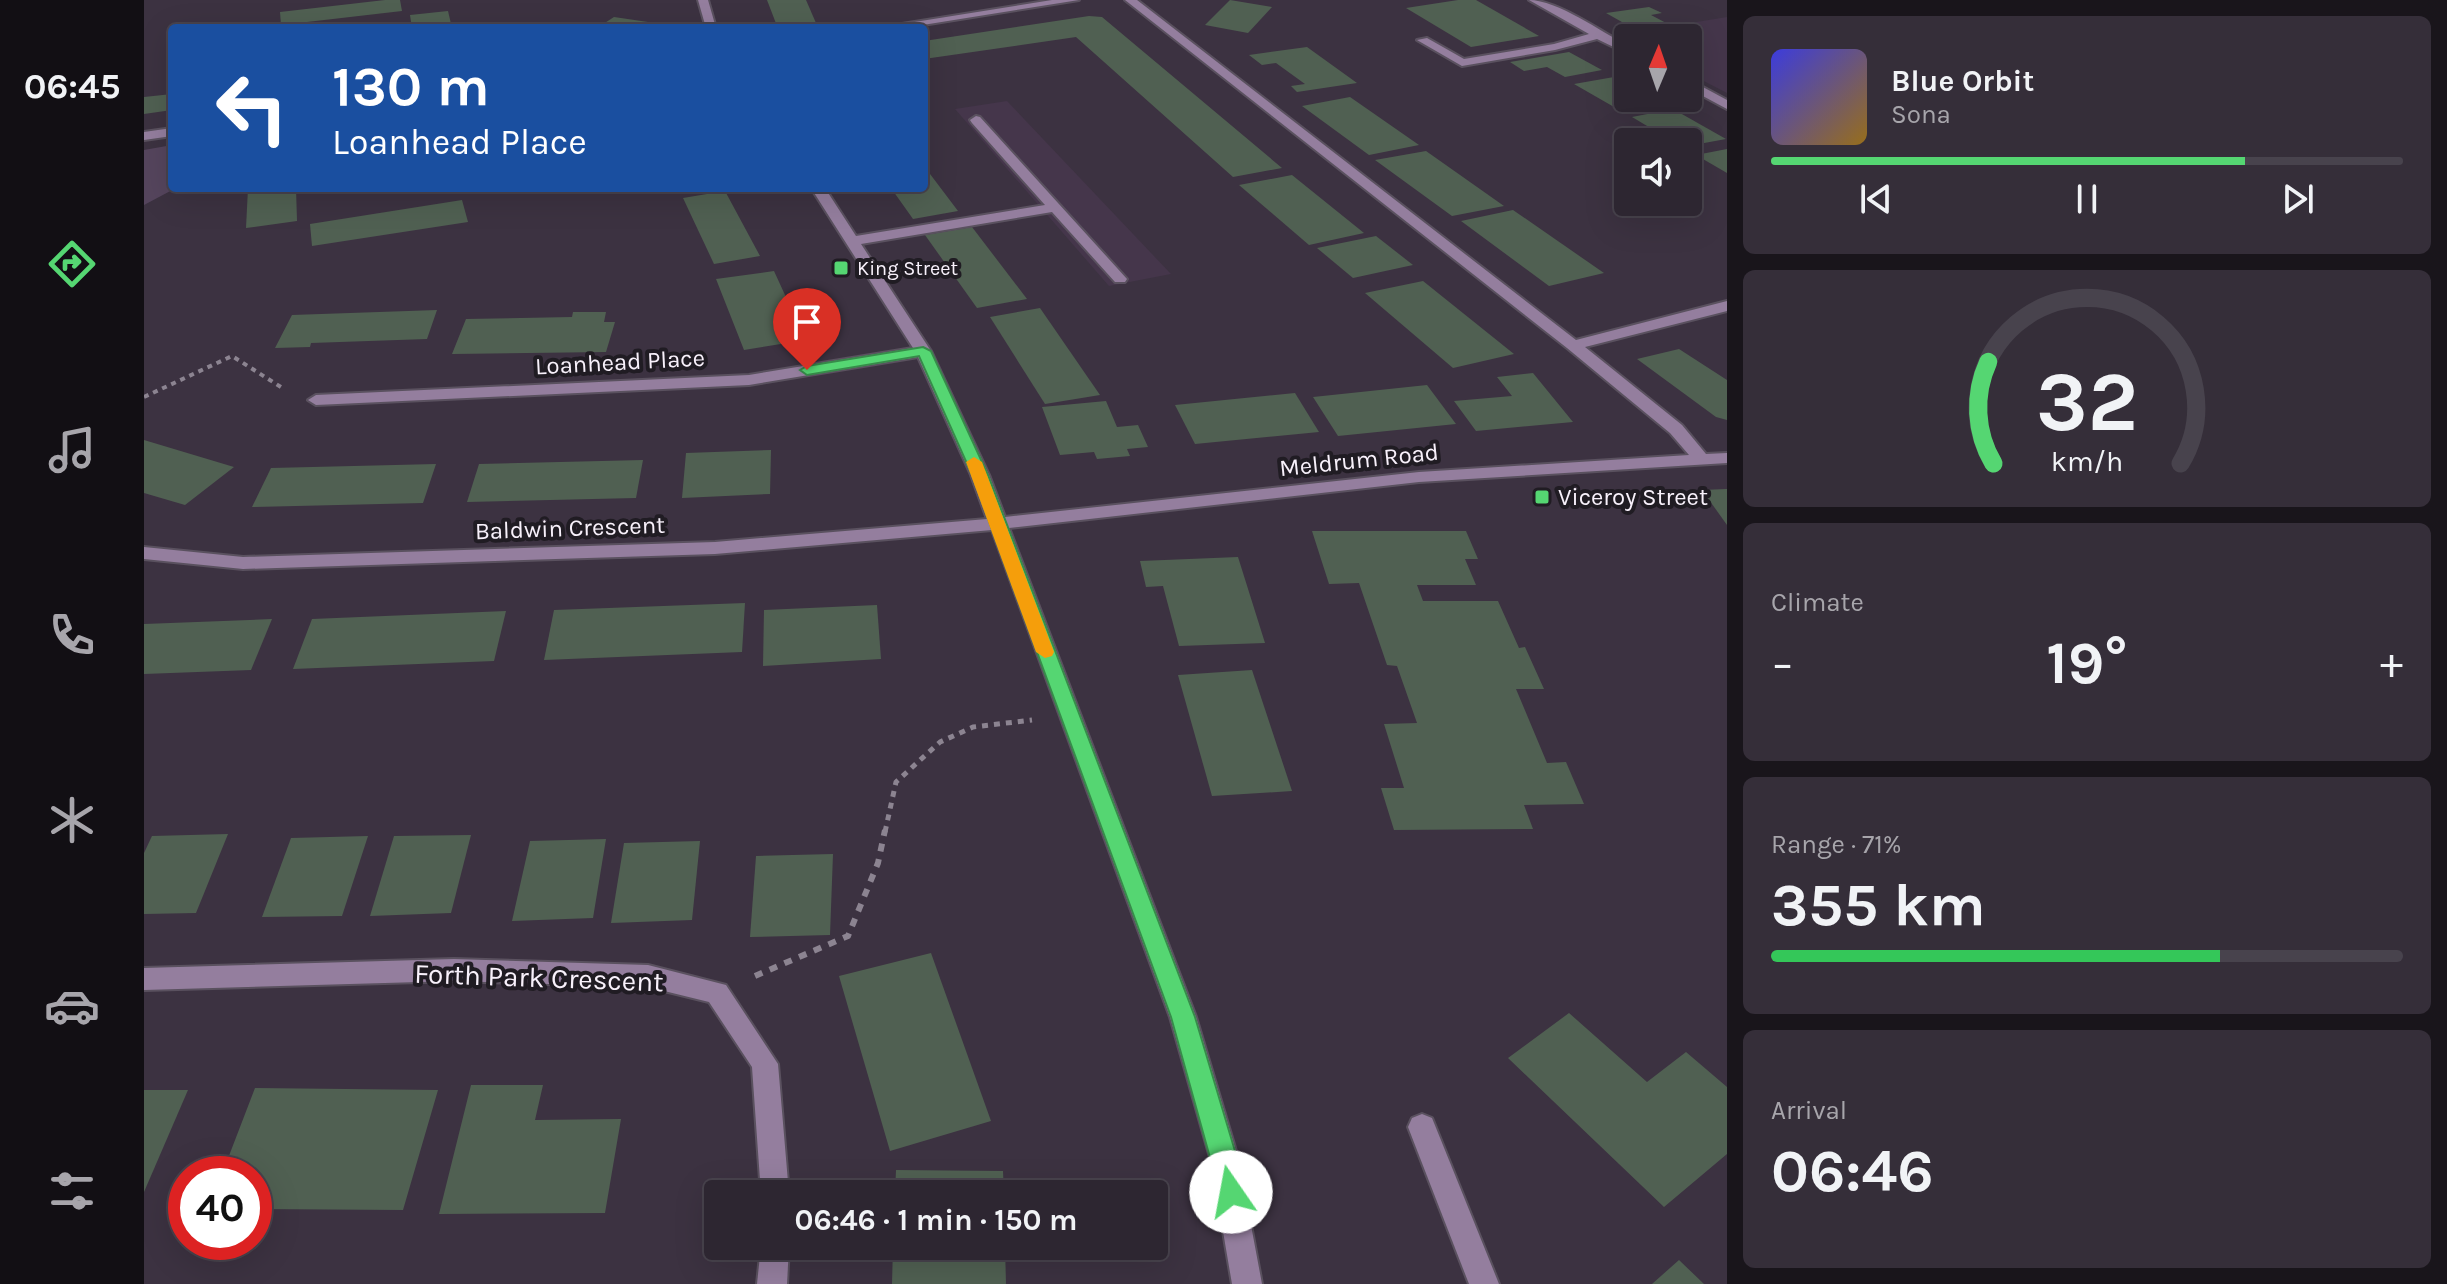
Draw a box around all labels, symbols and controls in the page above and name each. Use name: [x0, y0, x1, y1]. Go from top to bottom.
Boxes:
north arrow: [1614, 24, 1702, 112]
map controls: [1614, 24, 1702, 216]
text: 130 m: [332, 54, 490, 119]
icon: left: [200, 56, 304, 160]
text: Blue Orbit: [1891, 63, 2034, 99]
text: 06:45: [24, 65, 120, 107]
text: Sona: [1891, 99, 1951, 130]
text: Loanhead Place: [332, 121, 587, 163]
button: sound: [1614, 128, 1702, 216]
icon: previous: [1854, 177, 1898, 221]
icon: pause: [2065, 177, 2109, 221]
icon: next: [2276, 177, 2320, 221]
icon: directions: [44, 236, 100, 292]
place label: King Street: [857, 257, 959, 280]
marker: King Street: [832, 259, 850, 277]
pin: [773, 288, 841, 370]
icon: arrive: [785, 300, 829, 344]
street label: Loanhead Place: [534, 344, 706, 380]
text: 32: [2036, 354, 2138, 451]
icon: music: [44, 422, 100, 478]
street label: Meldrum Road: [1278, 438, 1440, 482]
text: km/h: [2051, 446, 2123, 479]
place label: Viceroy Street: [1558, 483, 1708, 511]
marker: Viceroy Street: [1533, 488, 1551, 506]
street label: Baldwin Crescent: [474, 511, 666, 545]
text: Climate: [1771, 587, 1864, 618]
icon: phone: [44, 607, 100, 663]
text: 19°: [2046, 628, 2128, 698]
text: −: [1771, 638, 1794, 689]
text: +: [2380, 638, 2403, 689]
icon: climate: [44, 792, 100, 848]
text: Range · 71%: [1771, 829, 1902, 860]
text: 355 km: [1771, 870, 1986, 940]
street label: Forth Park Crescent: [414, 957, 664, 998]
icon: car: [44, 978, 100, 1034]
text: Arrival: [1771, 1095, 1847, 1126]
text: 06:46: [1771, 1136, 1934, 1206]
position arrow: [1189, 1150, 1273, 1234]
speed limit sign: 40: [168, 1156, 272, 1260]
icon: filters: [44, 1163, 100, 1219]
text: 06:46 · 1 min · 150 m: [794, 1202, 1078, 1238]

